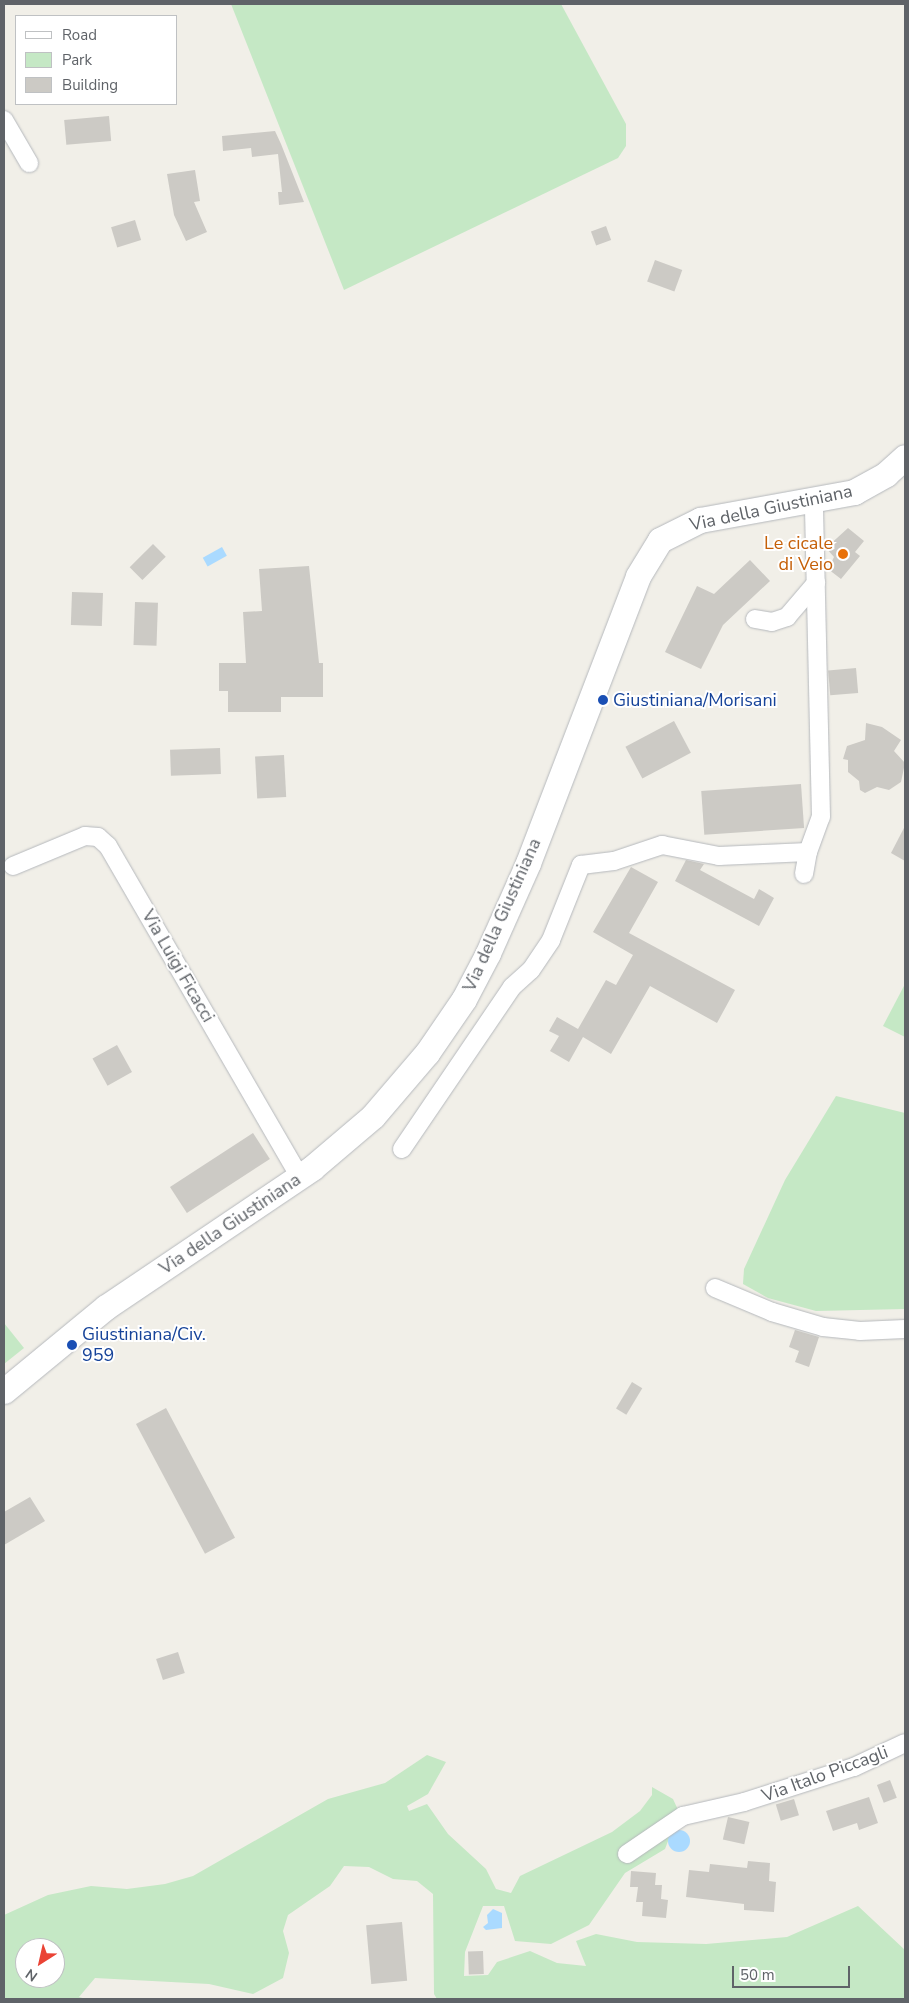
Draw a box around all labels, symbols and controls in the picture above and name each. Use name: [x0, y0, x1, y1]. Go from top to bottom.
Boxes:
legend: [15, 15, 178, 105]
text: Road: [62, 25, 97, 45]
text: Park: [62, 50, 92, 70]
text: Building: [62, 75, 118, 95]
street label: Via della Giustiniana: [688, 480, 854, 536]
place label: Le cicale di Veio: [764, 533, 833, 576]
marker: Le cicale di Veio: [837, 548, 849, 560]
place label: Giustiniana/Morisani: [613, 689, 777, 711]
marker: Giustiniana/Morisani: [597, 694, 609, 706]
street label: Via della Giustiniana: [458, 835, 546, 995]
street label: Via Luigi Ficacci: [137, 906, 219, 1026]
street label: Via della Giustiniana: [155, 1169, 305, 1279]
place label: Giustiniana/Civ. 959: [82, 1324, 206, 1366]
marker: Giustiniana/Civ. 959: [66, 1339, 78, 1351]
street label: Via Italo Piccagli: [759, 1741, 891, 1807]
north arrow: [15, 1938, 65, 1988]
scale bar: [734, 1956, 852, 1988]
text: N: [22, 1964, 41, 1986]
text: 50 m: [740, 1965, 775, 1985]

